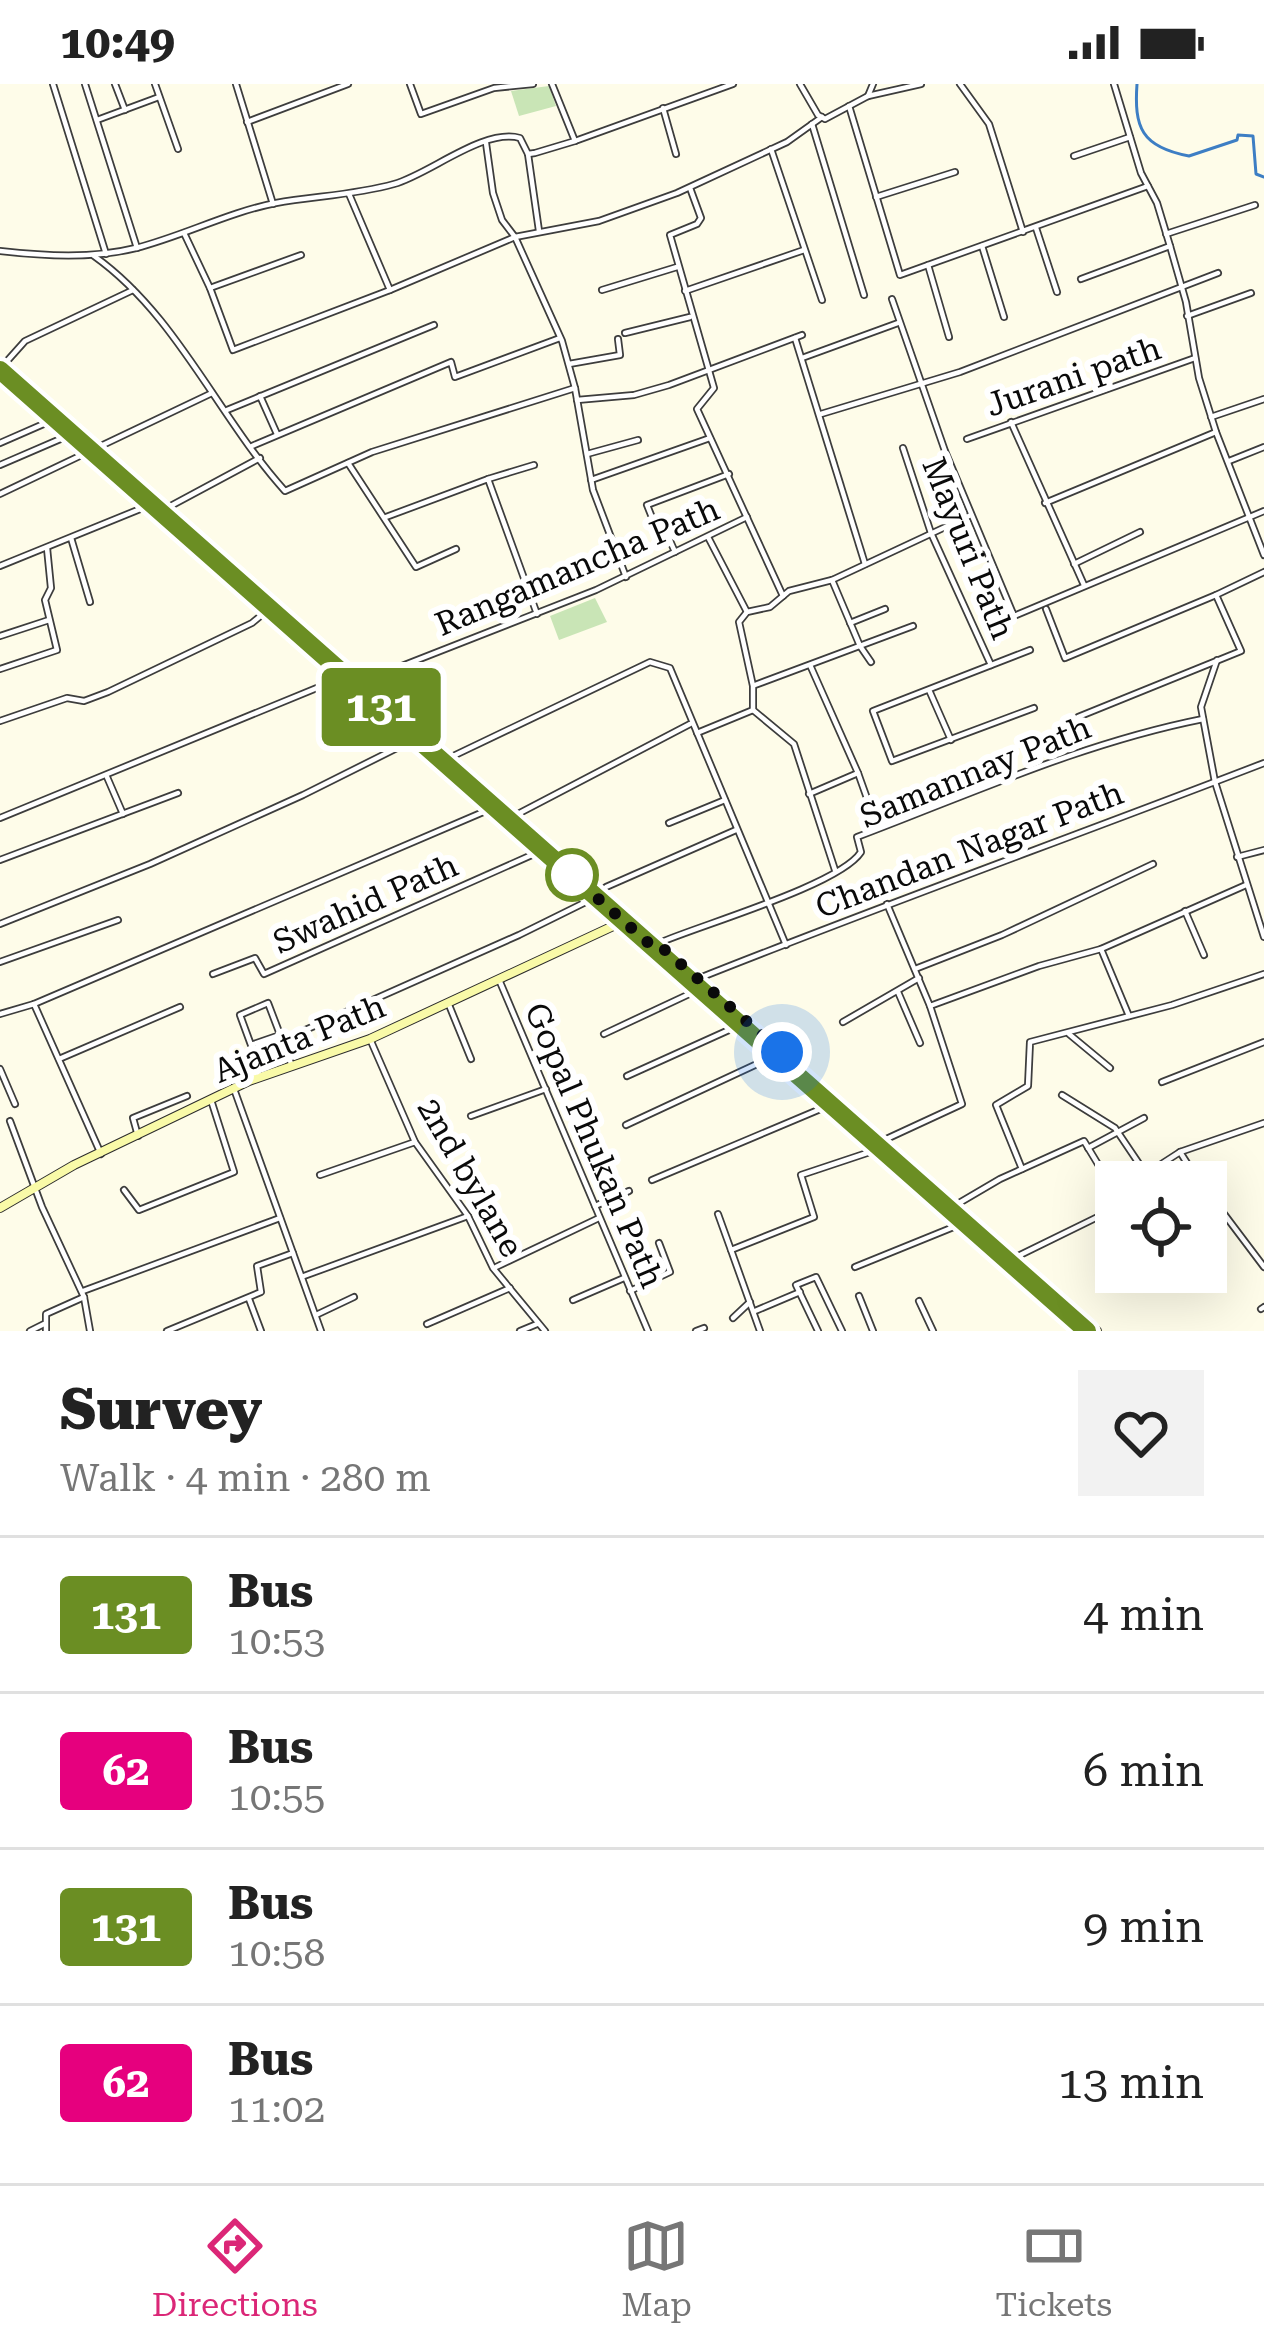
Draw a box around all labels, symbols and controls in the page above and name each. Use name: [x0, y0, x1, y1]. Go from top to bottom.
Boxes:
text: 10:49: [60, 16, 175, 69]
street label: Jurani path: [981, 328, 1166, 425]
street label: Mayuri Path: [914, 452, 1023, 645]
street label: Rangamancha Path: [429, 489, 725, 644]
line badge: 131: [312, 668, 450, 746]
text: 131: [346, 682, 416, 731]
street label: Samannay Path: [854, 707, 1096, 836]
street label: Chandan Nagar Path: [810, 773, 1128, 926]
street label: Swahid Path: [267, 845, 464, 962]
unlabelled marker: [547, 850, 597, 900]
street label: Ajanta Path: [208, 986, 391, 1091]
street label: Gopal Phukan Path: [517, 997, 672, 1293]
your location: [752, 1022, 812, 1082]
street label: 2nd bylane: [409, 1091, 532, 1264]
map controls: [1095, 1161, 1227, 1293]
button: locate: [1095, 1161, 1227, 1293]
button: heart: [1078, 1370, 1204, 1496]
text: Survey: [60, 1376, 262, 1443]
text: Walk · 4 min · 280 m: [60, 1455, 431, 1501]
text: Bus: [228, 1565, 313, 1618]
text: 4 min: [1083, 1588, 1204, 1641]
text: 131: [91, 1590, 161, 1639]
text: 10:53: [228, 1618, 325, 1664]
text: Bus: [228, 1721, 313, 1774]
text: 6 min: [1083, 1744, 1204, 1797]
text: 62: [102, 1746, 150, 1795]
text: 10:55: [228, 1774, 325, 1820]
text: Bus: [228, 1877, 313, 1930]
text: 9 min: [1083, 1900, 1204, 1953]
text: 131: [91, 1902, 161, 1951]
text: 10:58: [228, 1930, 325, 1976]
text: Bus: [228, 2033, 313, 2086]
text: 13 min: [1058, 2056, 1204, 2109]
text: 62: [102, 2058, 150, 2107]
text: 11:02: [228, 2086, 325, 2132]
tab: Directions: [152, 2213, 318, 2324]
tab: Map: [621, 2213, 692, 2324]
tab: Tickets: [995, 2213, 1112, 2324]

